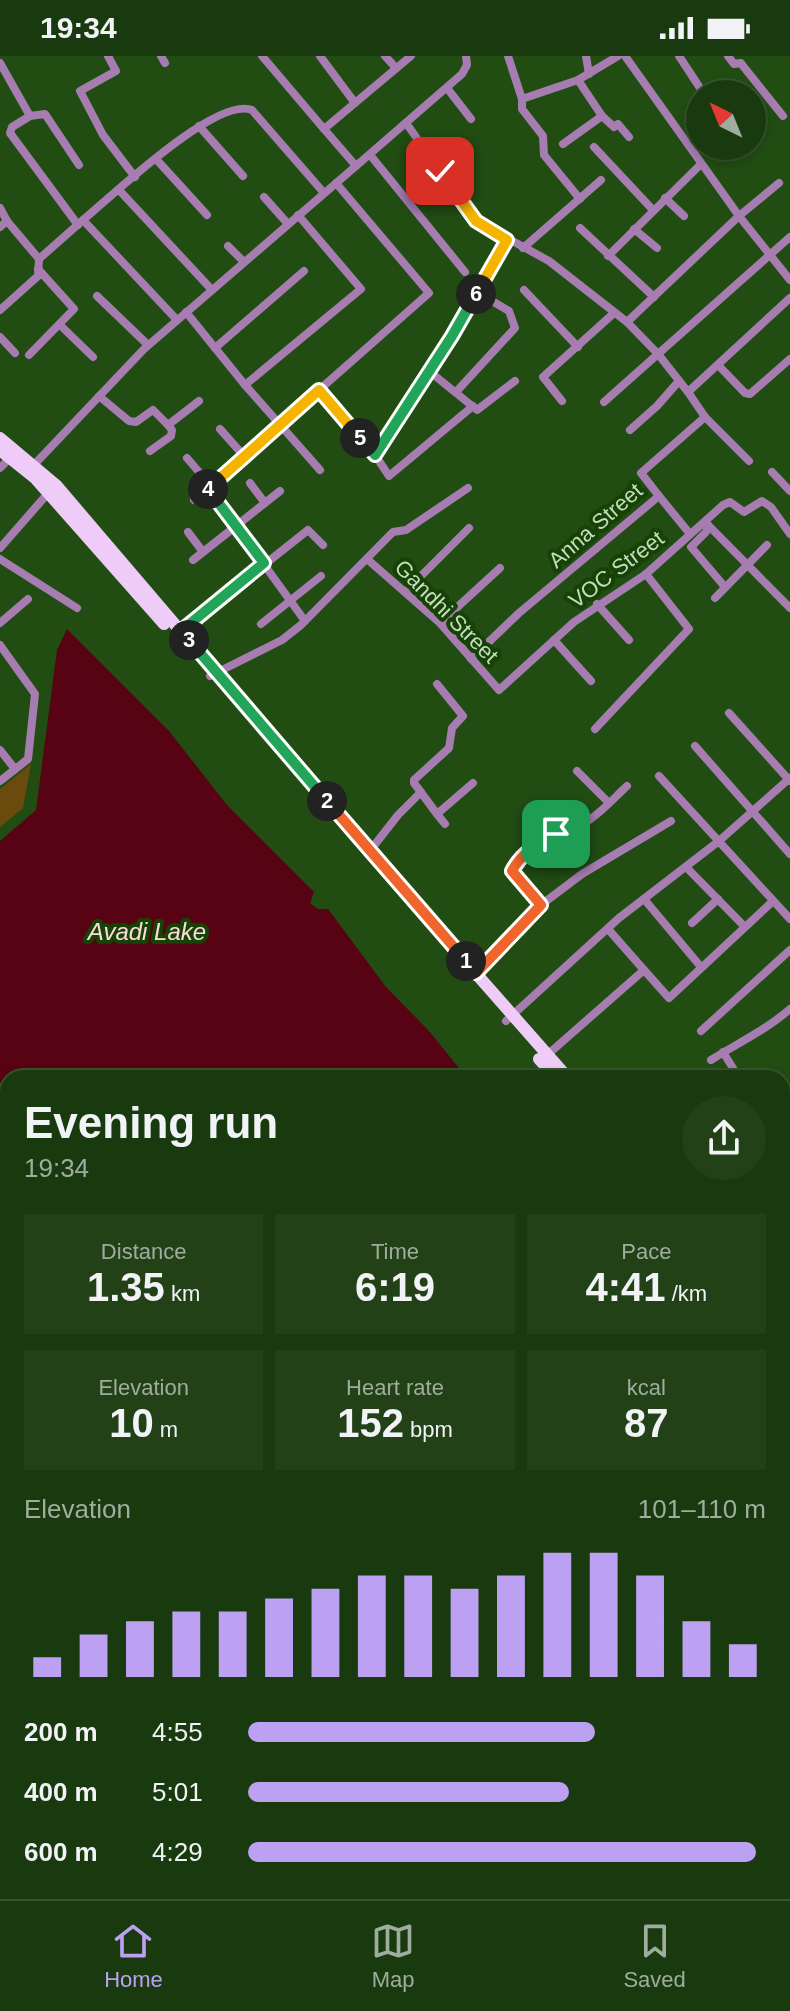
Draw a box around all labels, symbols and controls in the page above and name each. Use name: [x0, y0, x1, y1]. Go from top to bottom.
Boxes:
text: 19:34: [40, 11, 117, 44]
north arrow: [686, 80, 766, 160]
map controls: [686, 80, 766, 160]
pin: [406, 137, 474, 205]
icon: check: [418, 149, 462, 193]
pin: 6: [456, 274, 496, 314]
text: 6: [470, 281, 482, 306]
pin: 5: [340, 418, 380, 458]
text: 5: [354, 425, 366, 450]
pin: 4: [188, 469, 228, 509]
text: 4: [202, 476, 214, 501]
street label: Anna Street: [543, 478, 647, 573]
street label: VOC Street: [564, 526, 669, 613]
street label: Gandhi Street: [390, 555, 503, 668]
pin: 3: [169, 620, 209, 660]
text: 3: [183, 627, 195, 652]
pin: 2: [307, 781, 347, 821]
text: 2: [321, 788, 333, 813]
pin: [522, 800, 590, 868]
icon: arrive: [534, 812, 578, 856]
water label: Avadi Lake: [86, 918, 206, 945]
pin: 1: [446, 941, 486, 981]
text: 1: [460, 948, 472, 973]
button: share: [682, 1096, 766, 1180]
text: Evening run: [24, 1098, 278, 1147]
text: 19:34: [24, 1153, 89, 1183]
text: Distance: [101, 1239, 186, 1264]
text: Time: [371, 1239, 419, 1264]
text: Pace: [621, 1239, 671, 1264]
text: 1.35: [87, 1265, 165, 1309]
text: 6:19: [355, 1265, 435, 1309]
text: 4:41: [586, 1265, 666, 1309]
text: km: [165, 1281, 200, 1306]
text: /km: [666, 1281, 707, 1306]
text: Elevation: [98, 1375, 189, 1400]
text: Heart rate: [346, 1375, 444, 1400]
text: kcal: [627, 1375, 666, 1400]
text: 10: [109, 1401, 154, 1445]
text: 152: [337, 1401, 404, 1445]
text: 87: [624, 1401, 669, 1445]
text: m: [154, 1417, 178, 1442]
text: bpm: [404, 1417, 453, 1442]
text: Elevation: [24, 1494, 131, 1524]
text: 101–110 m: [638, 1494, 766, 1524]
text: 200 m: [24, 1717, 98, 1747]
text: 4:55: [152, 1717, 203, 1747]
text: 400 m: [24, 1777, 98, 1807]
text: 5:01: [152, 1777, 203, 1807]
text: 600 m: [24, 1837, 98, 1867]
text: 4:29: [152, 1837, 203, 1867]
tab: Home: [104, 1919, 163, 1993]
tab: Map: [371, 1919, 415, 1993]
tab: Saved: [623, 1919, 686, 1993]

